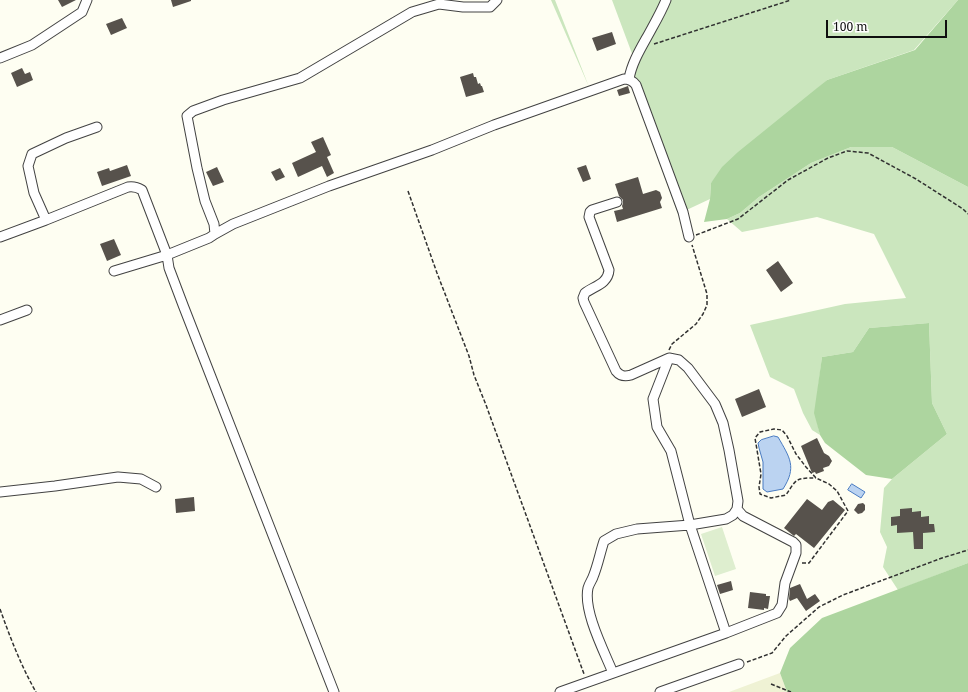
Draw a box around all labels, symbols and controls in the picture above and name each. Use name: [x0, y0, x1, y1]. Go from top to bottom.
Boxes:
scale bar: [828, 12, 949, 38]
text: 100 m: [833, 18, 868, 35]

